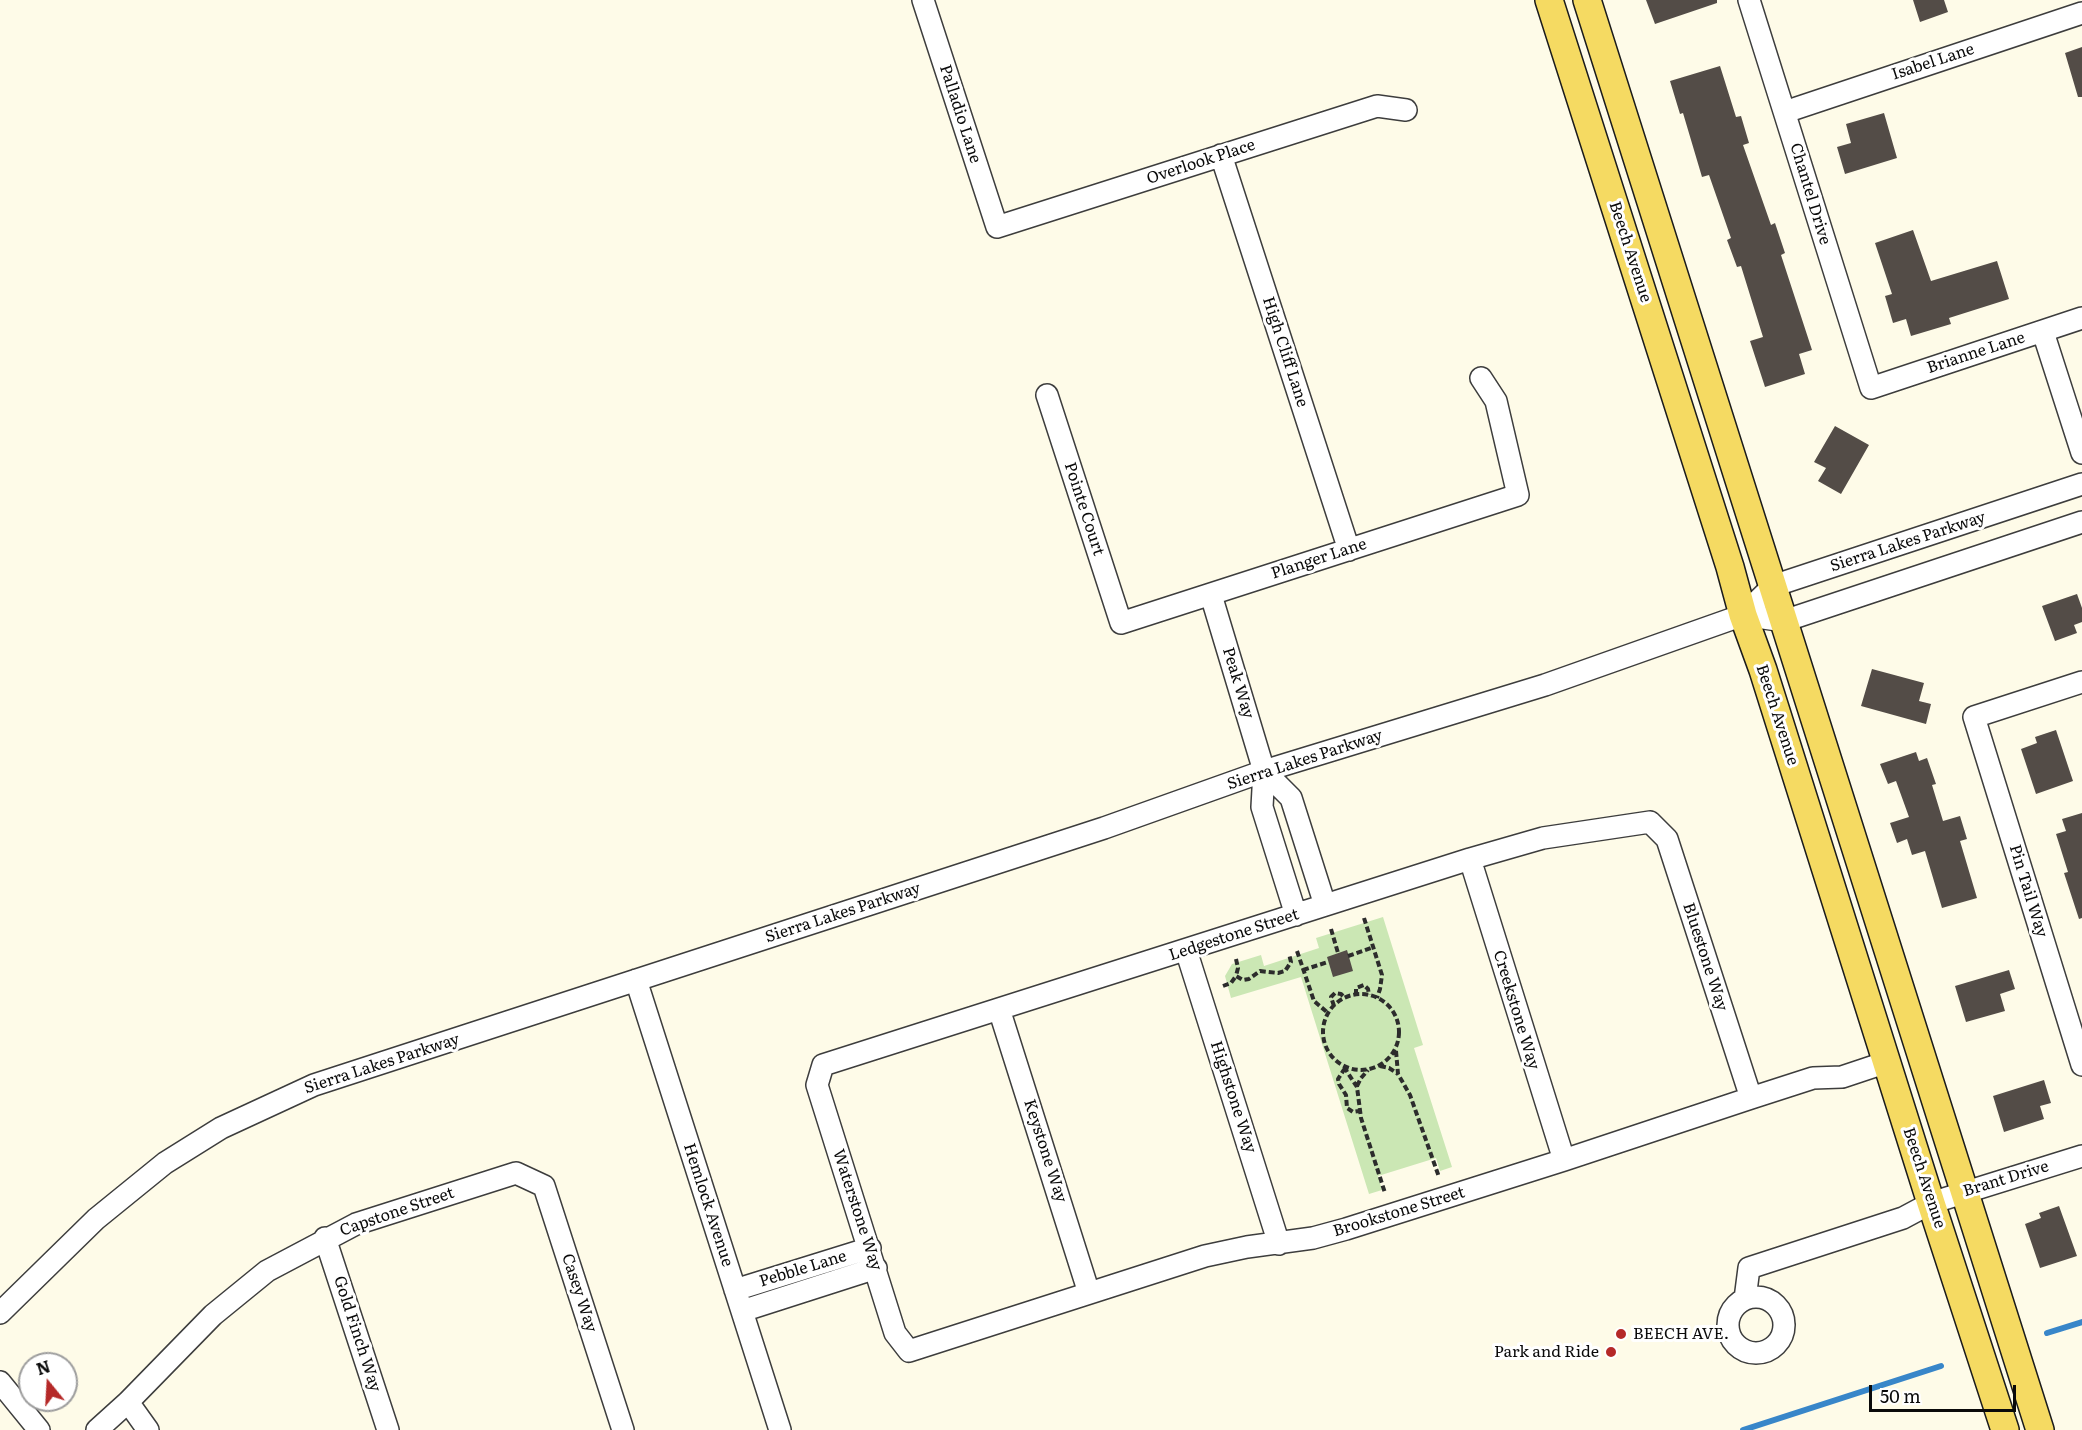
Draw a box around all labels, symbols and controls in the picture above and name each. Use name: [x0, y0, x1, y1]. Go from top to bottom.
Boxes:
street label: Isabel Lane: [1889, 40, 1977, 84]
street label: Palladio Lane: [935, 62, 985, 166]
street label: Overlook Place: [1144, 135, 1258, 189]
street label: Chantel Drive: [1785, 141, 1835, 247]
street label: Beech Avenue: [1605, 199, 1655, 305]
street label: High Cliff Lane: [1258, 294, 1312, 410]
street label: Brianne Lane: [1925, 328, 2027, 378]
street label: Pointe Court: [1060, 460, 1108, 558]
street label: Sierra Lakes Parkway: [1828, 508, 1988, 576]
street label: Planger Lane: [1269, 535, 1369, 583]
street label: Peak Way: [1218, 645, 1258, 721]
street label: Beech Avenue: [1752, 662, 1802, 768]
street label: Sierra Lakes Parkway: [1225, 726, 1385, 794]
street label: Pin Tail Way: [2005, 842, 2051, 940]
street label: Sierra Lakes Parkway: [763, 879, 923, 947]
street label: Bluestone Way: [1678, 900, 1732, 1014]
street label: Ledgestone Street: [1167, 905, 1301, 965]
street label: Creekstone Way: [1489, 948, 1543, 1072]
street label: Sierra Lakes Parkway: [302, 1030, 462, 1098]
street label: Highstone Way: [1206, 1038, 1260, 1156]
street label: Keystone Way: [1019, 1097, 1071, 1205]
street label: Beech Avenue: [1899, 1125, 1949, 1231]
street label: Hemlock Avenue: [679, 1141, 737, 1269]
street label: Waterstone Way: [828, 1147, 886, 1273]
street label: Brant Drive: [1961, 1157, 2051, 1201]
street label: Capstone Street: [337, 1183, 457, 1241]
street label: Brookstone Street: [1331, 1183, 1467, 1241]
street label: Pebble Lane: [757, 1247, 849, 1291]
street label: Casey Way: [557, 1251, 601, 1335]
street label: Gold Finch Way: [329, 1274, 385, 1394]
place label: BEECH AVE.: [1633, 1324, 1729, 1344]
marker: BEECH AVE.: [1614, 1327, 1628, 1341]
place label: Park and Ride: [1494, 1342, 1599, 1362]
marker: Park and Ride: [1604, 1345, 1618, 1359]
north arrow: [18, 1352, 78, 1412]
text: N: [33, 1353, 53, 1380]
scale bar: [1872, 1373, 2019, 1411]
text: 50 m: [1880, 1382, 1921, 1409]

